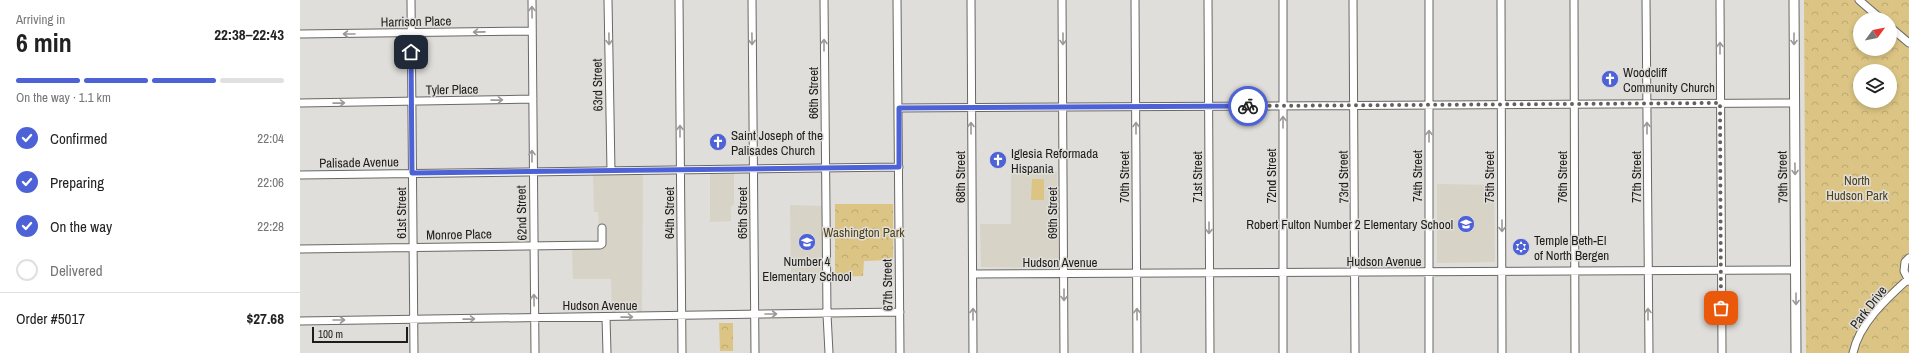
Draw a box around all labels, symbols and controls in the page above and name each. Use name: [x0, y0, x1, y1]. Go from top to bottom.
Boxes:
one-way arrow: [528, 6, 536, 19]
text: Arriving in: [16, 11, 65, 28]
street label: Harrison Place: [381, 12, 451, 31]
north arrow: [1853, 12, 1897, 56]
map controls: [1853, 12, 1897, 108]
text: 22:38–22:43: [214, 24, 284, 45]
text: 6 min: [16, 25, 72, 60]
one-way arrow: [473, 28, 486, 35]
one-way arrow: [343, 30, 356, 38]
one-way arrow: [605, 32, 612, 45]
one-way arrow: [748, 32, 756, 45]
one-way arrow: [1059, 32, 1067, 45]
one-way arrow: [1790, 32, 1798, 45]
pin: [394, 35, 428, 69]
one-way arrow: [820, 39, 828, 52]
icon: home: [400, 41, 422, 63]
one-way arrow: [1716, 42, 1724, 55]
street label: 63rd Street: [589, 58, 606, 112]
place label: Woodcliff Community Church: [1623, 64, 1715, 96]
button: layers: [1853, 64, 1897, 108]
street label: 66th Street: [805, 67, 822, 119]
church icon: Woodcliff Community Church: [1600, 69, 1620, 89]
street label: Tyler Place: [425, 81, 479, 98]
courier: [1228, 86, 1268, 126]
text: On the way · 1.1 km: [16, 89, 111, 106]
icon: bike: [1237, 95, 1259, 117]
one-way arrow: [490, 96, 503, 104]
one-way arrow: [332, 99, 345, 106]
one-way arrow: [1279, 116, 1287, 129]
one-way arrow: [967, 122, 975, 135]
one-way arrow: [1132, 122, 1140, 135]
one-way arrow: [1643, 122, 1651, 135]
one-way arrow: [676, 125, 684, 138]
icon: check: [16, 127, 38, 149]
place label: Saint Joseph of the Palisades Church: [731, 127, 823, 159]
text: Confirmed: [50, 128, 107, 149]
text: 22:04: [257, 130, 284, 147]
one-way arrow: [1425, 130, 1433, 143]
church icon: Saint Joseph of the Palisades Church: [708, 132, 728, 152]
place label: Iglesia Reformada Hispania: [1011, 145, 1098, 177]
street label: 72nd Street: [1263, 148, 1280, 204]
one-way arrow: [528, 150, 536, 163]
church icon: Iglesia Reformada Hispania: [988, 150, 1008, 170]
street label: 73rd Street: [1335, 150, 1352, 204]
street label: 74th Street: [1409, 150, 1426, 202]
street label: 68th Street: [952, 151, 969, 203]
street label: 70th Street: [1116, 151, 1133, 203]
street label: 71st Street: [1189, 151, 1206, 203]
street label: 75th Street: [1481, 151, 1498, 203]
street label: 76th Street: [1554, 151, 1571, 203]
street label: 77th Street: [1628, 151, 1645, 203]
street label: 79th Street: [1774, 151, 1791, 203]
street label: Palisade Avenue: [319, 153, 399, 172]
one-way arrow: [1791, 162, 1799, 175]
icon: check: [16, 171, 38, 193]
text: Preparing: [50, 172, 104, 193]
park label: North Hudson Park: [1826, 172, 1888, 204]
text: 22:06: [257, 174, 284, 191]
street label: 62nd Street: [513, 185, 530, 241]
street label: 61st Street: [393, 187, 410, 239]
street label: 64th Street: [661, 187, 678, 239]
street label: 65th Street: [734, 187, 751, 239]
street label: 69th Street: [1044, 187, 1061, 239]
school or university icon: Robert Fulton Number 2 Elementary School: [1456, 214, 1476, 234]
icon: check: [16, 215, 38, 237]
text: On the way: [50, 216, 112, 237]
place label: Robert Fulton Number 2 Elementary School: [1246, 216, 1453, 233]
text: 22:28: [257, 218, 284, 235]
one-way arrow: [1498, 219, 1506, 232]
one-way arrow: [1205, 221, 1213, 234]
park label: Washington Park: [823, 224, 905, 241]
street label: Monroe Place: [426, 225, 492, 244]
school or university icon: Number 4 Elementary School: [797, 232, 817, 252]
place label: Temple Beth-El of North Bergen: [1534, 232, 1609, 264]
synagogue icon: Temple Beth-El of North Bergen: [1511, 237, 1531, 257]
place label: Number 4 Elementary School: [762, 253, 852, 285]
street label: Hudson Avenue: [1346, 253, 1422, 270]
street label: Hudson Avenue: [1022, 254, 1098, 271]
street label: 67th Street: [879, 259, 896, 311]
text: Delivered: [50, 260, 103, 281]
street label: Park Drive: [1846, 282, 1891, 332]
one-way arrow: [1060, 288, 1068, 301]
pin: [1704, 291, 1738, 325]
one-way arrow: [1792, 292, 1800, 305]
one-way arrow: [530, 294, 538, 307]
street label: Hudson Avenue: [562, 297, 638, 314]
icon: bag: [1710, 297, 1732, 319]
text: Order #5017: [16, 308, 85, 329]
text: $27.68: [246, 308, 284, 329]
one-way arrow: [969, 308, 977, 321]
one-way arrow: [1133, 308, 1141, 321]
one-way arrow: [1644, 308, 1652, 321]
one-way arrow: [764, 310, 777, 318]
one-way arrow: [620, 313, 633, 321]
one-way arrow: [462, 315, 475, 323]
one-way arrow: [332, 316, 345, 324]
scale bar: [312, 325, 408, 344]
text: 100 m: [318, 327, 343, 341]

